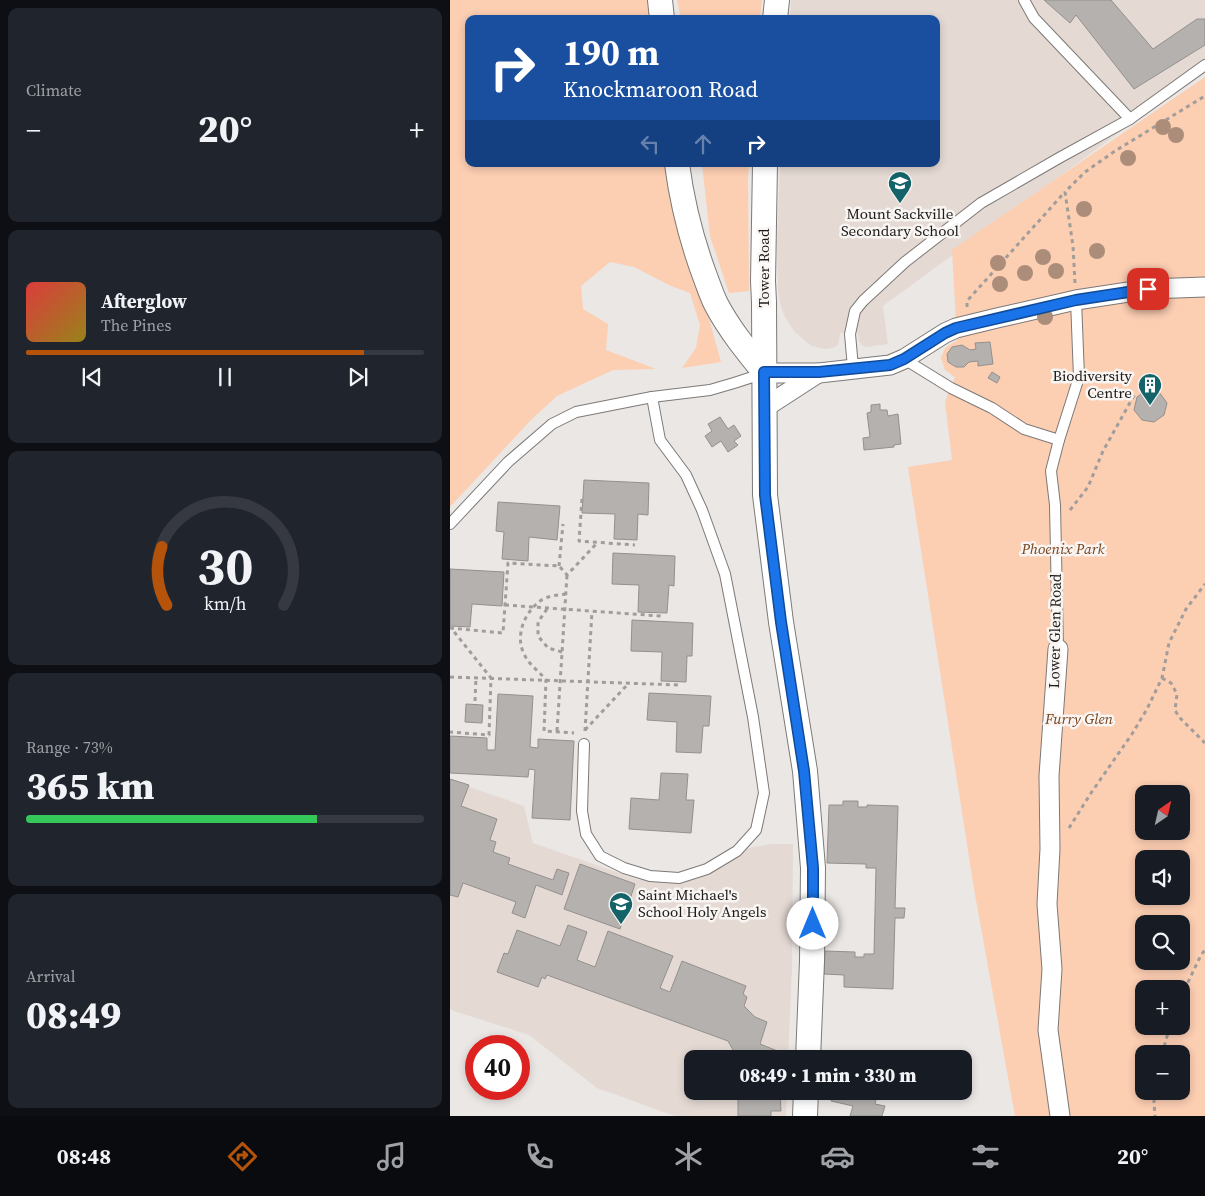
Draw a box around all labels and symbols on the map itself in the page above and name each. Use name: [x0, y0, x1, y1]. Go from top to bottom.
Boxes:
school or university icon: Mount Sackville Secondary School: [887, 170, 913, 204]
place label: Mount Sackville Secondary School: [841, 203, 960, 241]
street label: Tower Road: [753, 228, 774, 307]
pin: [1127, 268, 1169, 310]
place label: Biodiversity Centre: [1052, 365, 1132, 403]
building icon: Biodiversity Centre: [1137, 372, 1163, 406]
park label: Phoenix Park: [1020, 538, 1106, 559]
street label: Lower Glen Road: [1043, 573, 1066, 689]
park label: Furry Glen: [1044, 708, 1114, 729]
north arrow: [1135, 785, 1190, 840]
place label: Saint Michael's School Holy Angels: [638, 884, 766, 922]
school or university icon: Saint Michael's School Holy Angels: [608, 891, 634, 925]
position arrow: [786, 897, 838, 949]
speed limit sign: 40: [465, 1035, 530, 1100]

